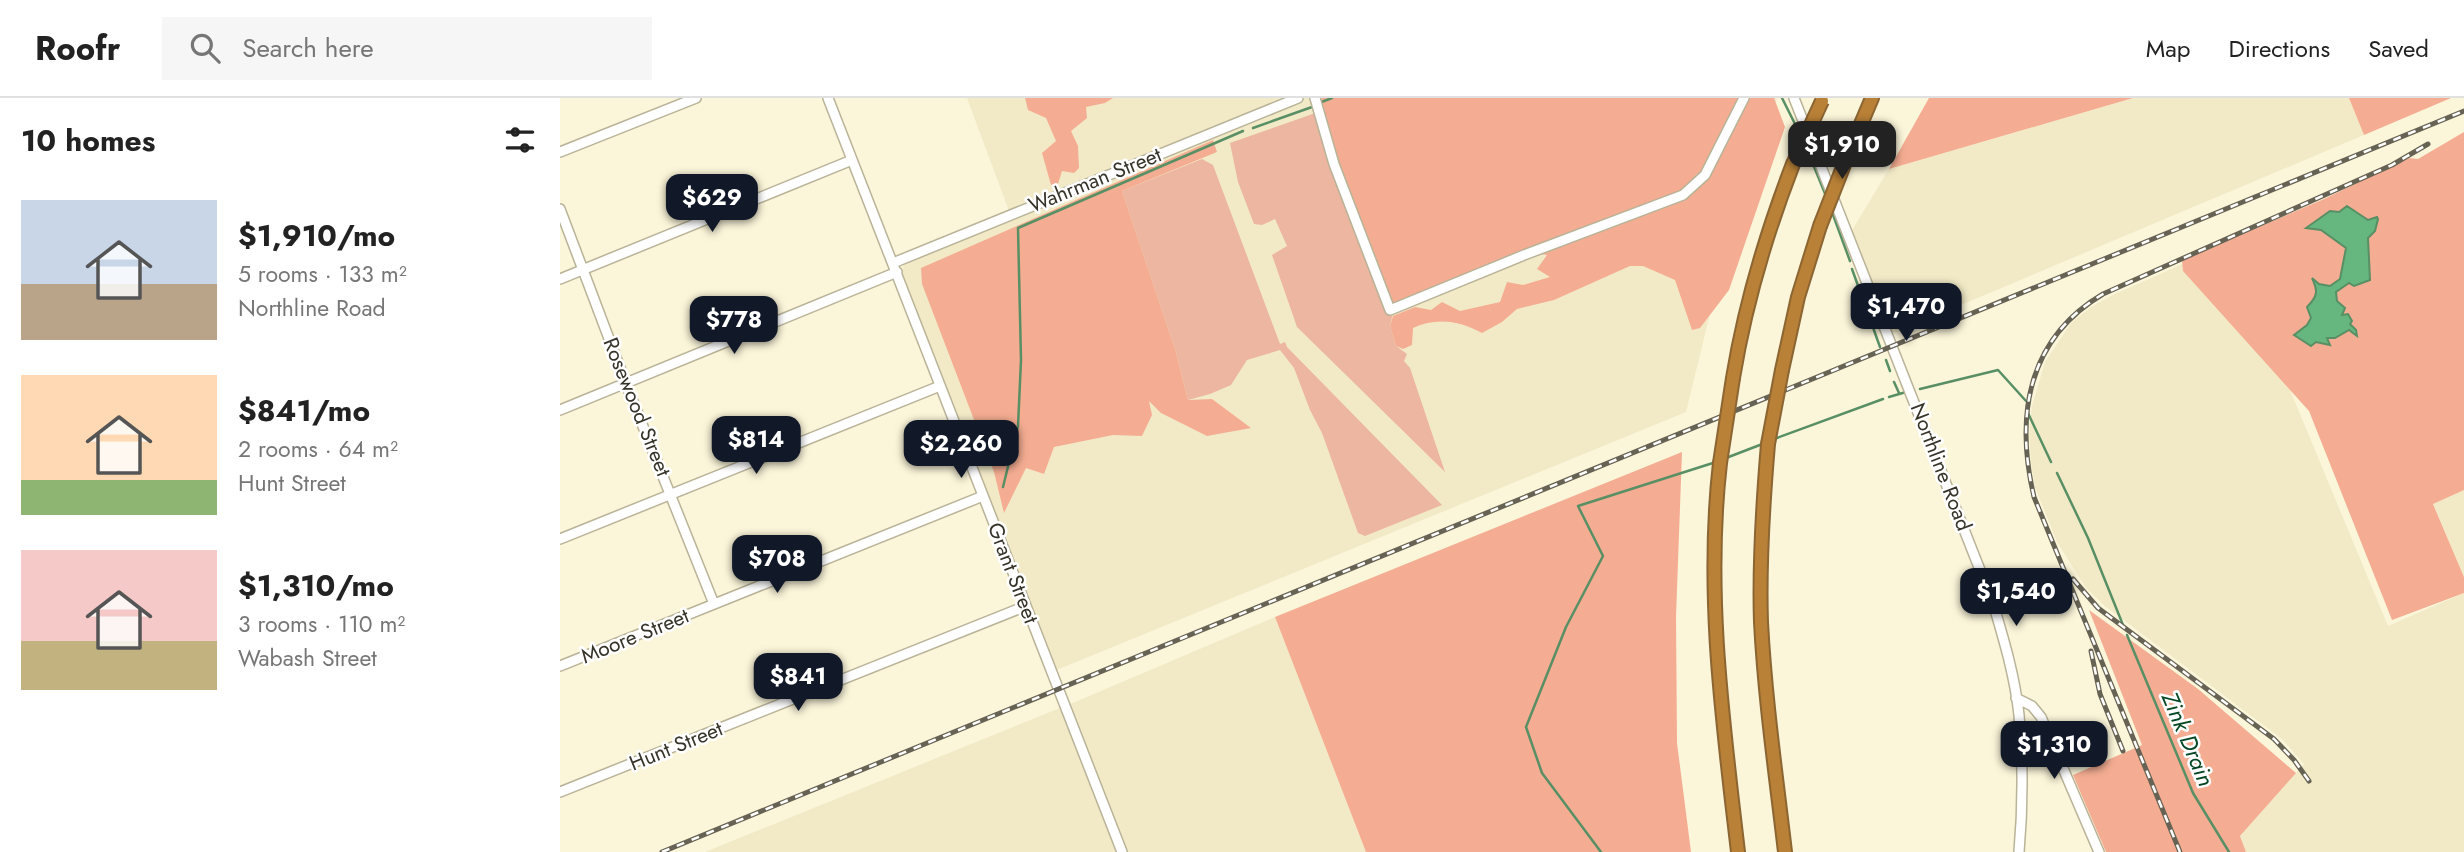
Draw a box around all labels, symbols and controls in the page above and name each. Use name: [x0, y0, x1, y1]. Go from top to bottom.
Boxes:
search box: [162, 17, 652, 80]
text: Roofr: [35, 25, 120, 72]
icon: search: [186, 29, 224, 67]
text: Search here: [242, 29, 374, 67]
text: Map: [2146, 31, 2191, 66]
text: Directions: [2229, 31, 2330, 66]
text: Saved: [2368, 31, 2429, 66]
text: 10 homes: [21, 119, 155, 162]
icon: filters: [501, 121, 539, 159]
pin: $1,910: [1785, 122, 1899, 181]
text: $1,910: [1804, 127, 1880, 161]
street label: Wahrman Street: [1024, 140, 1166, 220]
pin: $629: [671, 174, 753, 234]
text: $629: [682, 180, 742, 214]
text: $1,910/mo: [238, 214, 395, 257]
icon: home: [77, 228, 161, 312]
text: 5 rooms · 133 m²: [238, 257, 407, 291]
pin: $1,470: [1849, 284, 1963, 343]
text: $1,470: [1867, 289, 1945, 323]
text: Northline Road: [238, 291, 386, 325]
pin: $778: [693, 296, 775, 356]
text: $778: [706, 302, 762, 336]
street label: Rosewood Street: [595, 333, 679, 481]
text: $841/mo: [238, 389, 370, 432]
street label: Northline Road: [1903, 399, 1979, 535]
icon: home: [77, 403, 161, 487]
pin: $814: [715, 416, 797, 476]
pin: $2,260: [904, 420, 1018, 480]
text: $814: [728, 422, 784, 456]
text: $2,260: [920, 426, 1002, 460]
text: 2 rooms · 64 m²: [238, 432, 398, 466]
text: Hunt Street: [238, 466, 346, 500]
street label: Grant Street: [980, 518, 1046, 628]
pin: $708: [736, 536, 818, 595]
text: $708: [748, 541, 806, 575]
text: $1,310/mo: [238, 564, 394, 607]
pin: $1,540: [1959, 568, 2073, 628]
text: $1,540: [1976, 574, 2056, 608]
icon: home: [77, 578, 161, 662]
street label: Moore Street: [577, 601, 693, 671]
text: 3 rooms · 110 m²: [238, 607, 405, 641]
text: Wabash Street: [238, 641, 377, 675]
pin: $841: [757, 654, 839, 713]
text: $841: [770, 659, 826, 693]
water label: Zink Drain: [2153, 686, 2223, 791]
street label: Hunt Street: [625, 714, 727, 778]
pin: $1,310: [1997, 722, 2111, 781]
text: $1,310: [2017, 727, 2091, 761]

